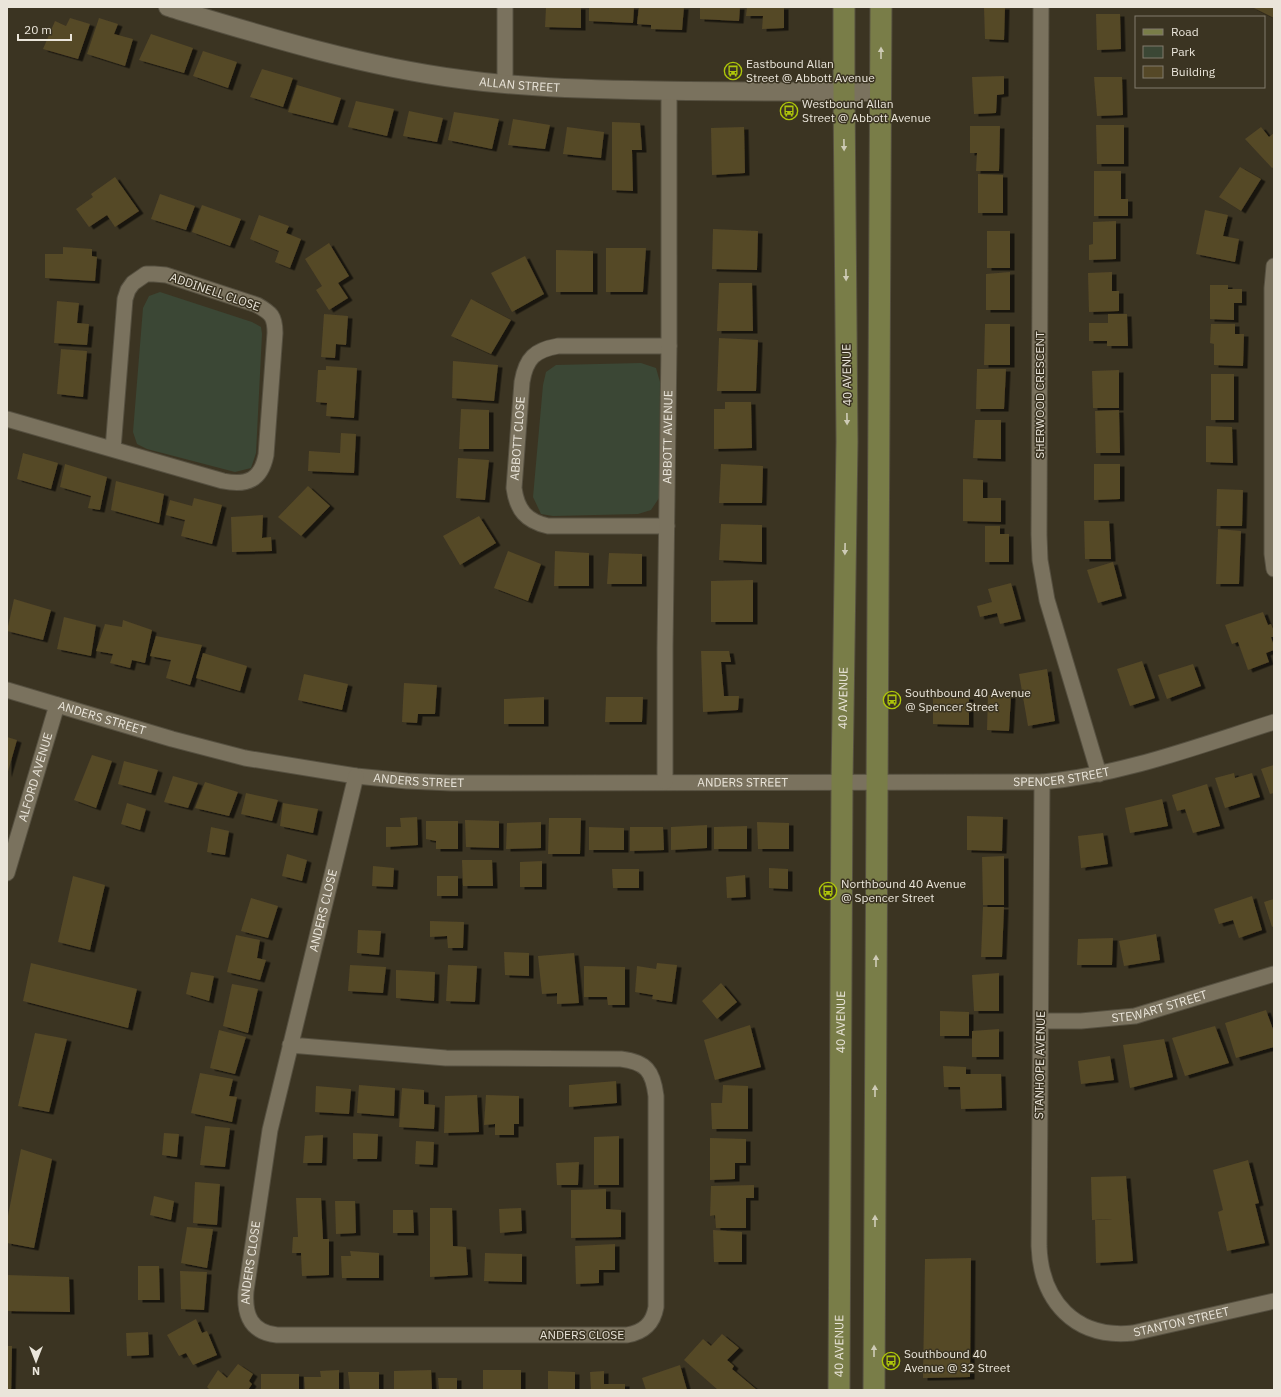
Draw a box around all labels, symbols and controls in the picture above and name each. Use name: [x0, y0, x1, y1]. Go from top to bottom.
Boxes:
scale bar: [18, 16, 71, 42]
legend: [1135, 16, 1265, 88]
text: 20 m: [24, 22, 52, 37]
text: Road: [1171, 24, 1199, 39]
text: Park: [1171, 44, 1196, 59]
one-way arrow: [878, 46, 884, 59]
place label: Eastbound Allan Street @ Abbott Avenue: [746, 56, 875, 85]
bus stop icon: Eastbound Allan Street @ Abbott Avenue: [723, 61, 743, 81]
text: Building: [1171, 64, 1216, 79]
street label: ALLAN STREET: [478, 74, 561, 95]
place label: Westbound Allan Street @ Abbott Avenue: [802, 96, 931, 125]
bus stop icon: Westbound Allan Street @ Abbott Avenue: [779, 101, 799, 121]
one-way arrow: [841, 139, 847, 152]
street label: ADDINELL CLOSE: [168, 269, 262, 314]
one-way arrow: [842, 269, 849, 281]
street label: SHERWOOD CRESCENT: [1032, 331, 1047, 459]
street label: 40 AVENUE: [838, 344, 855, 406]
street label: ABBOTT AVENUE: [659, 390, 675, 484]
street label: ABBOTT CLOSE: [507, 396, 528, 481]
one-way arrow: [844, 413, 850, 426]
one-way arrow: [842, 543, 849, 555]
street label: 40 AVENUE: [835, 667, 851, 729]
place label: Southbound 40 Avenue @ Spencer Street: [905, 685, 1031, 714]
bus stop icon: Southbound 40 Avenue @ Spencer Street: [882, 690, 902, 710]
street label: ANDERS STREET: [56, 698, 148, 738]
street label: ALFORD AVENUE: [15, 731, 55, 823]
street label: SPENCER STREET: [1013, 763, 1111, 789]
street label: ANDERS STREET: [373, 770, 464, 790]
street label: ANDERS STREET: [697, 774, 788, 790]
street label: ANDERS CLOSE: [306, 868, 340, 953]
place label: Northbound 40 Avenue @ Spencer Street: [841, 876, 967, 905]
bus stop icon: Northbound 40 Avenue @ Spencer Street: [818, 881, 838, 901]
one-way arrow: [873, 954, 879, 967]
street label: STEWART STREET: [1111, 987, 1209, 1025]
street label: 40 AVENUE: [833, 991, 848, 1053]
street label: STANHOPE AVENUE: [1031, 1011, 1048, 1119]
one-way arrow: [872, 1084, 878, 1097]
one-way arrow: [871, 1215, 878, 1227]
street label: ANDERS CLOSE: [238, 1220, 263, 1305]
street label: STANTON STREET: [1132, 1303, 1231, 1340]
street label: 40 AVENUE: [831, 1315, 846, 1377]
street label: ANDERS CLOSE: [540, 1327, 624, 1342]
north arrow: [16, 1341, 56, 1381]
one-way arrow: [871, 1344, 877, 1357]
place label: Southbound 40 Avenue @ 32 Street: [904, 1346, 1011, 1375]
bus stop icon: Southbound 40 Avenue @ 32 Street: [881, 1351, 901, 1371]
text: N: [32, 1364, 40, 1378]

